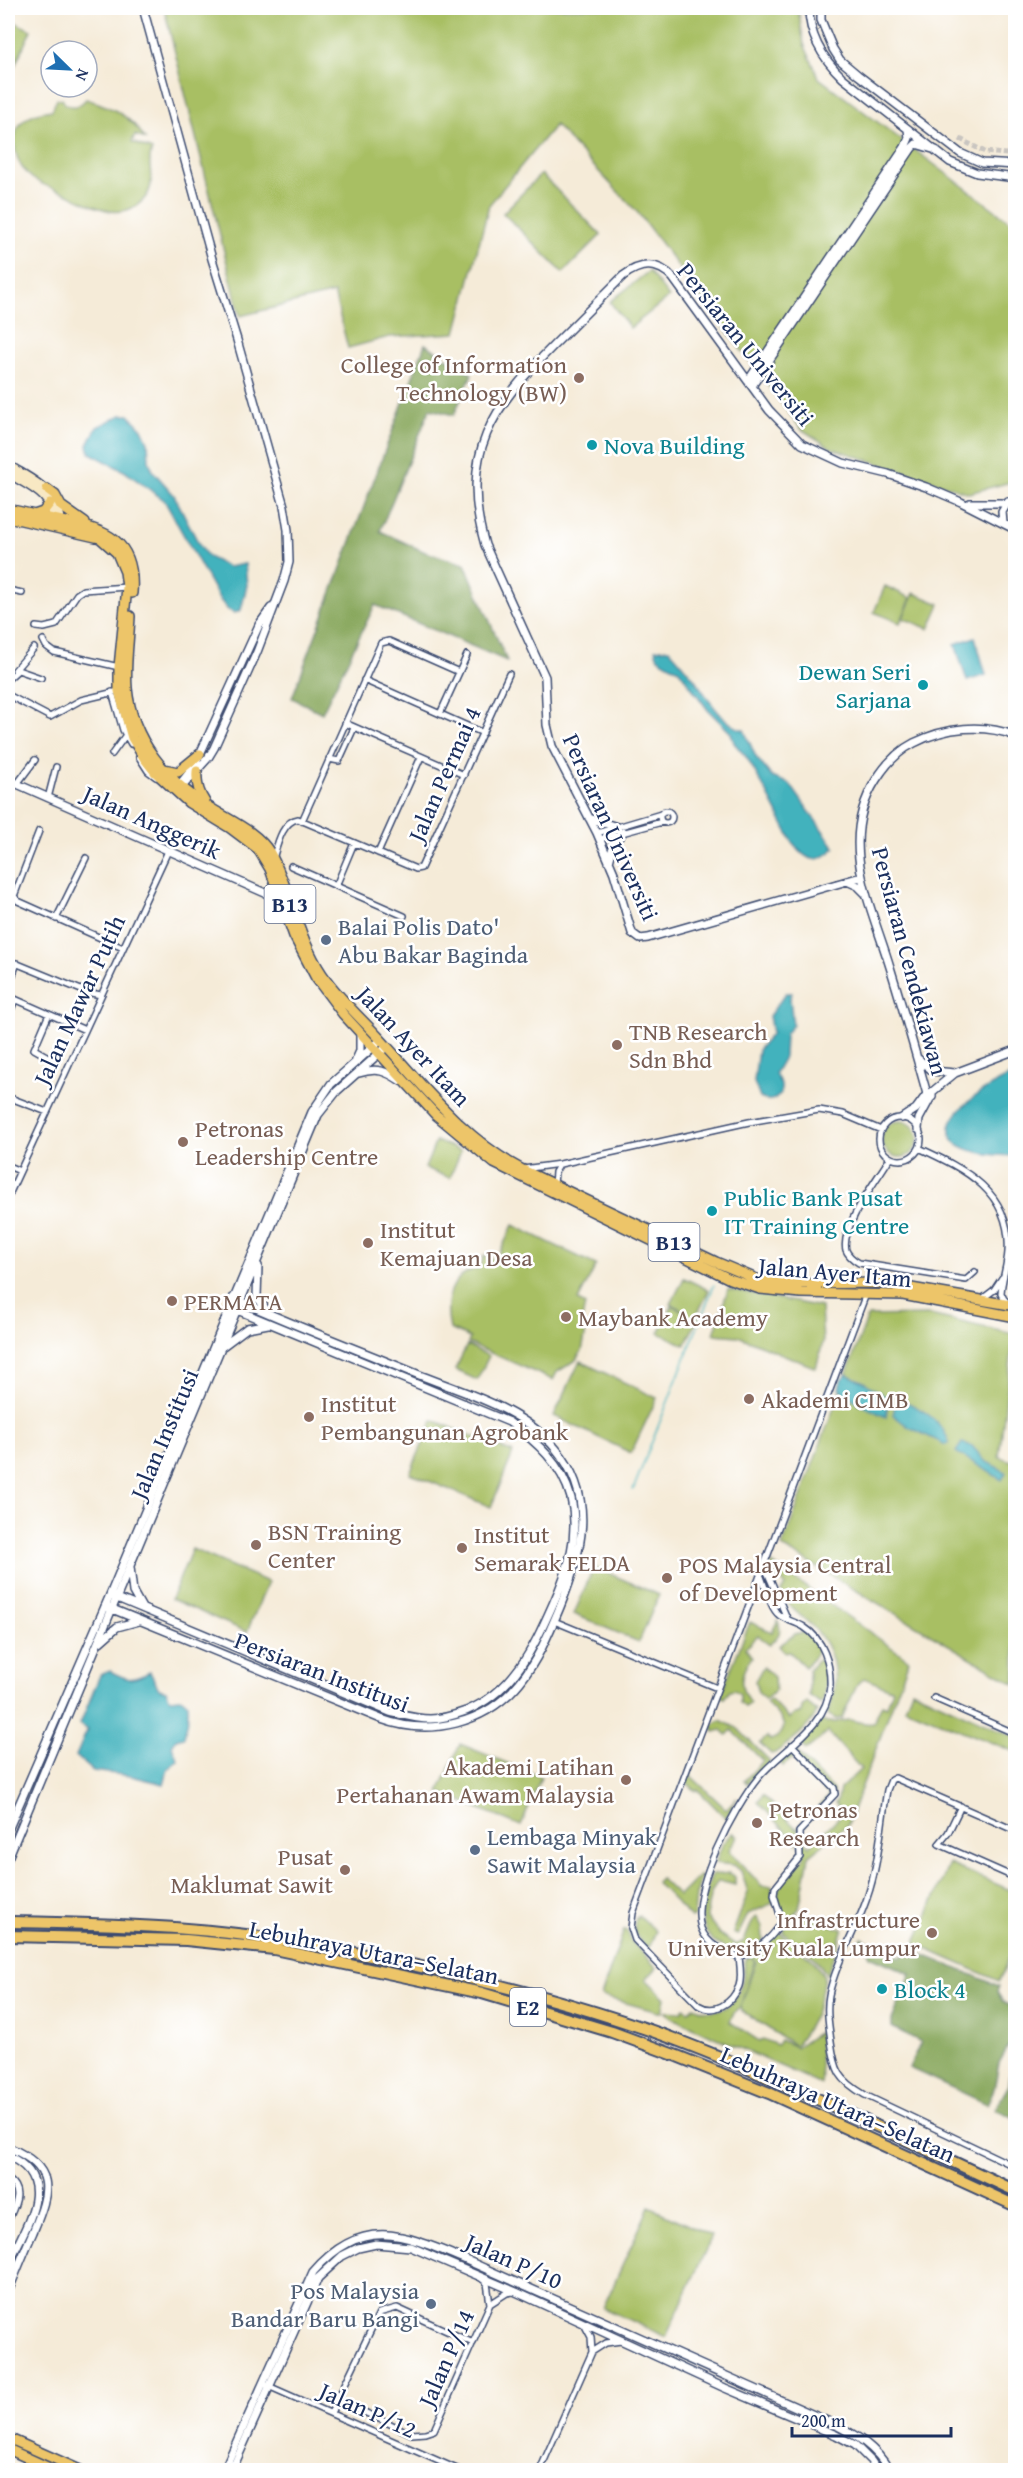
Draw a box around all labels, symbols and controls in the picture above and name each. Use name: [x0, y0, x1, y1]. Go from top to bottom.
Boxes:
north arrow: [39, 39, 99, 99]
text: N: [69, 65, 96, 85]
street label: Persiaran Universiti: [669, 255, 823, 433]
place label: College of Information Technology (BW): [341, 347, 568, 410]
marker: College of Information Technology (BW): [572, 371, 586, 385]
place label: Nova Building: [604, 428, 745, 463]
marker: Nova Building: [585, 438, 599, 452]
place label: Dewan Seri Sarjana: [799, 654, 912, 717]
marker: Dewan Seri Sarjana: [916, 678, 930, 692]
street label: Jalan Permai 4: [397, 701, 489, 850]
street label: Persiaran Universiti: [554, 728, 668, 926]
street label: Jalan Anggerik: [75, 775, 227, 868]
street label: Persiaran Cendekiawan: [863, 843, 957, 1079]
road number: B13: [264, 885, 316, 923]
street label: Jalan Mawar Putih: [23, 909, 134, 1094]
place label: Balai Polis Dato' Abu Bakar Baginda: [338, 909, 529, 972]
marker: Balai Polis Dato' Abu Bakar Baginda: [319, 933, 333, 947]
street label: Jalan Ayer Itam: [347, 976, 480, 1114]
place label: TNB Research Sdn Bhd: [629, 1014, 768, 1077]
marker: TNB Research Sdn Bhd: [610, 1038, 624, 1052]
place label: Petronas Leadership Centre: [195, 1111, 378, 1174]
marker: Petronas Leadership Centre: [176, 1135, 190, 1149]
place label: Public Bank Pusat IT Training Centre: [724, 1180, 909, 1243]
marker: Public Bank Pusat IT Training Centre: [705, 1204, 719, 1218]
place label: Institut Kemajuan Desa: [380, 1212, 533, 1275]
road number: B13: [648, 1223, 700, 1261]
marker: Institut Kemajuan Desa: [361, 1236, 375, 1250]
street label: Jalan Ayer Itam: [754, 1248, 914, 1296]
place label: PERMATA: [184, 1284, 283, 1319]
marker: PERMATA: [165, 1294, 179, 1308]
place label: Maybank Academy: [578, 1300, 768, 1335]
marker: Maybank Academy: [559, 1310, 573, 1324]
street label: Jalan Institusi: [120, 1363, 207, 1508]
place label: Akademi CIMB: [761, 1382, 909, 1417]
place label: Institut Pembangunan Agrobank: [321, 1386, 569, 1449]
marker: Akademi CIMB: [742, 1392, 756, 1406]
marker: Institut Pembangunan Agrobank: [302, 1410, 316, 1424]
place label: BSN Training Center: [268, 1514, 401, 1577]
place label: Institut Semarak FELDA: [474, 1517, 631, 1580]
marker: BSN Training Center: [249, 1538, 263, 1552]
marker: Institut Semarak FELDA: [455, 1541, 469, 1555]
place label: POS Malaysia Central of Development: [679, 1547, 892, 1610]
marker: POS Malaysia Central of Development: [660, 1571, 674, 1585]
street label: Persiaran Institusi: [229, 1623, 415, 1722]
place label: Akademi Latihan Pertahanan Awam Malaysia: [337, 1749, 615, 1812]
marker: Akademi Latihan Pertahanan Awam Malaysia: [619, 1773, 633, 1787]
place label: Petronas Research: [769, 1792, 860, 1855]
marker: Petronas Research: [750, 1816, 764, 1830]
place label: Lembaga Minyak Sawit Malaysia: [487, 1819, 658, 1882]
place label: Pusat Maklumat Sawit: [170, 1839, 334, 1902]
marker: Lembaga Minyak Sawit Malaysia: [468, 1843, 482, 1857]
marker: Pusat Maklumat Sawit: [338, 1863, 352, 1877]
place label: Infrastructure University Kuala Lumpur: [667, 1902, 920, 1965]
street label: Lebuhraya Utara–Selatan: [246, 1911, 502, 1993]
marker: Infrastructure University Kuala Lumpur: [925, 1926, 939, 1940]
place label: Block 4: [894, 1972, 966, 2007]
marker: Block 4: [875, 1982, 889, 1996]
road number: E2: [510, 1988, 546, 2026]
street label: Lebuhraya Utara–Selatan: [715, 2036, 961, 2172]
street label: Jalan P/10: [457, 2223, 568, 2298]
place label: Pos Malaysia Bandar Baru Bangi: [231, 2273, 420, 2336]
marker: Pos Malaysia Bandar Baru Bangi: [424, 2297, 438, 2311]
street label: Jalan P/14: [408, 2304, 483, 2415]
street label: Jalan P/12: [311, 2372, 422, 2447]
scale bar: [792, 2400, 951, 2438]
text: 200 m: [801, 2407, 846, 2434]

